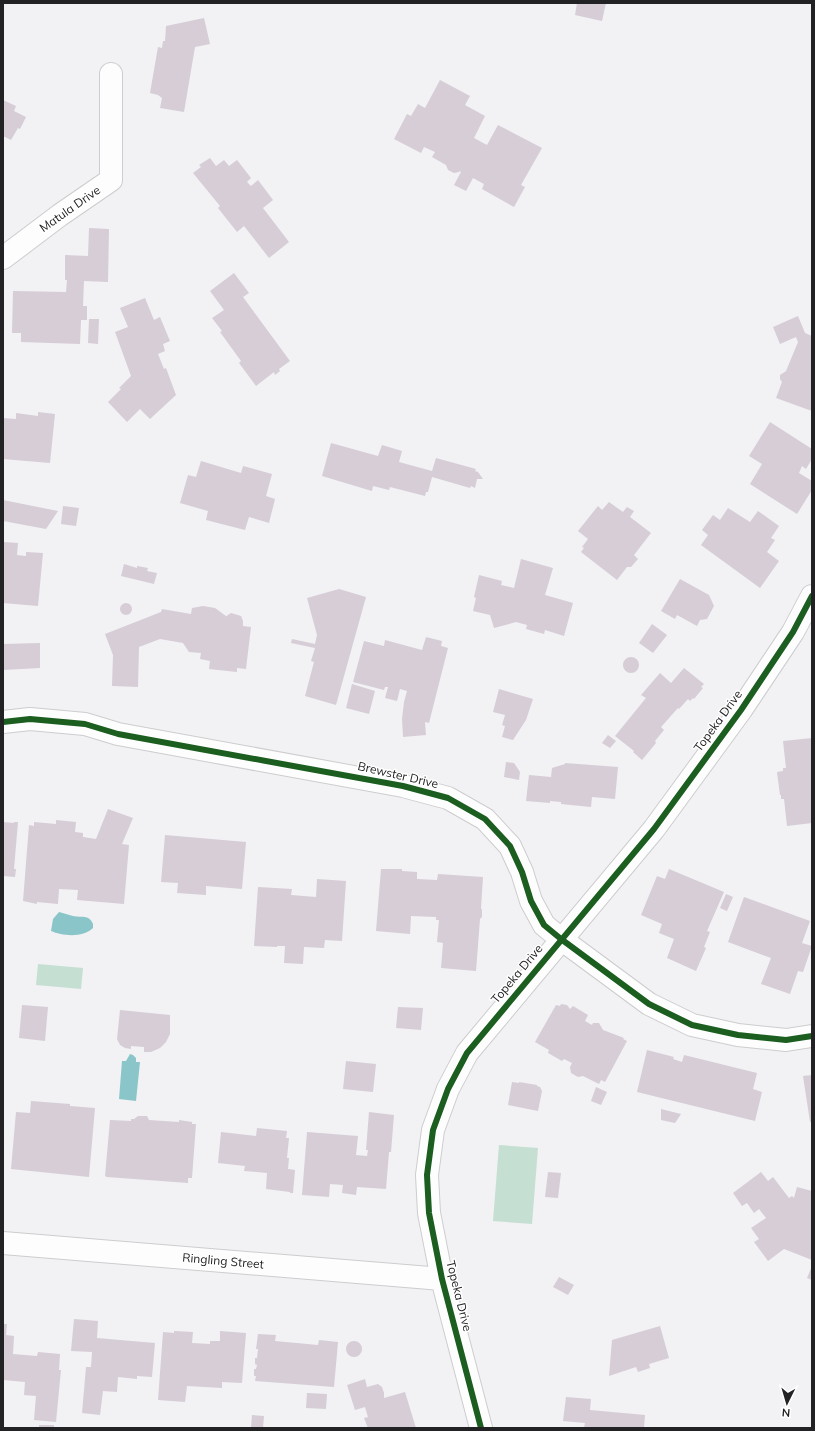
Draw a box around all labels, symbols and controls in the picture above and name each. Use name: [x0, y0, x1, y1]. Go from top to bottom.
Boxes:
street label: Matula Drive: [36, 182, 103, 235]
street label: Topeka Drive: [690, 687, 745, 754]
street label: Brewster Drive: [356, 758, 440, 791]
street label: Topeka Drive: [488, 941, 546, 1006]
street label: Ringling Street: [182, 1249, 264, 1272]
street label: Topeka Drive: [443, 1259, 476, 1333]
north arrow: [767, 1383, 807, 1423]
text: N: [781, 1406, 791, 1420]

